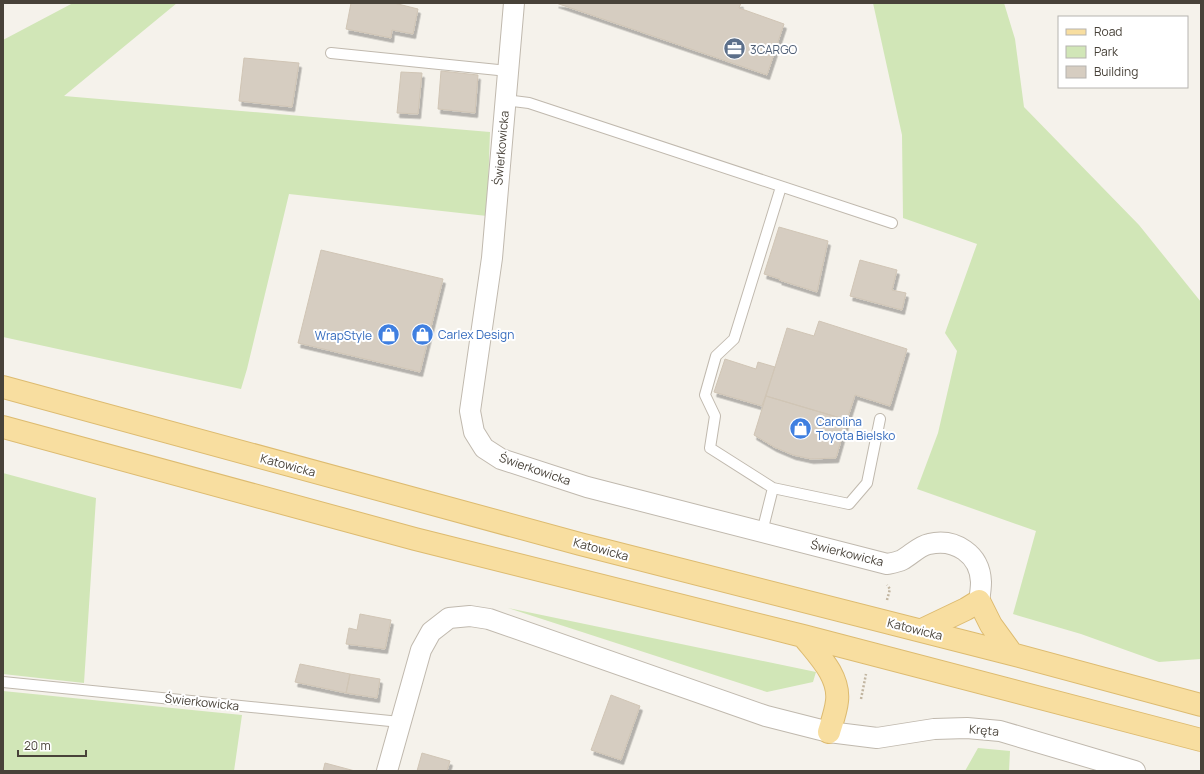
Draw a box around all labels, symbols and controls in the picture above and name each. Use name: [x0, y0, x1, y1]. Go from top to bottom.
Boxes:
legend: [1058, 16, 1188, 88]
text: Road: [1094, 23, 1122, 40]
office icon: 3CARGO: [721, 36, 747, 62]
place label: 3CARGO: [750, 41, 798, 58]
text: Park: [1094, 43, 1119, 60]
text: Building: [1094, 63, 1138, 80]
street label: Świerkowicka: [489, 110, 513, 186]
shop icon: Carlex Design: [409, 321, 435, 347]
shop icon: WrapStyle: [375, 322, 401, 348]
place label: Carlex Design: [438, 326, 514, 343]
place label: WrapStyle: [315, 327, 372, 344]
place label: Carolina Toyota Bielsko: [816, 413, 895, 444]
shop icon: Carolina Toyota Bielsko: [788, 415, 814, 441]
street label: Katowicka: [259, 449, 317, 481]
street label: Świerkowicka: [497, 449, 573, 489]
street label: Katowicka: [572, 533, 630, 565]
street label: Świerkowicka: [809, 536, 885, 570]
street label: Katowicka: [886, 614, 944, 644]
street label: Świerkowicka: [164, 690, 240, 714]
street label: Kręta: [968, 720, 1000, 740]
scale bar: [18, 732, 86, 758]
text: 20 m: [24, 737, 51, 754]

